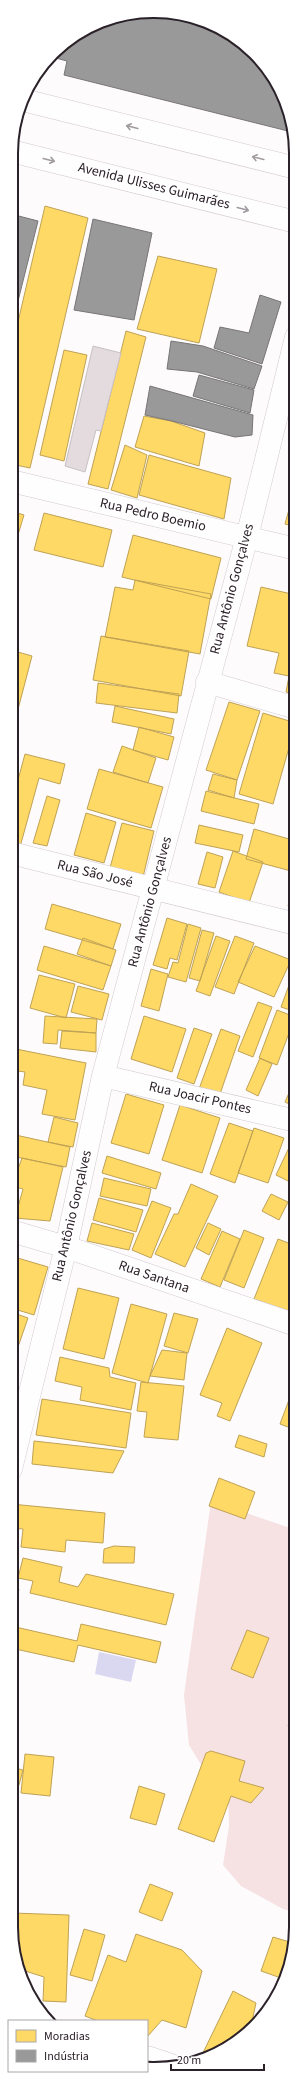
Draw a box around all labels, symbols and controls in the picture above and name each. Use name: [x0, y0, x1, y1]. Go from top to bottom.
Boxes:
one-way arrow: [125, 123, 138, 130]
one-way arrow: [252, 154, 265, 162]
one-way arrow: [42, 157, 55, 165]
street label: Avenida Ulisses Guimarães: [76, 157, 232, 215]
one-way arrow: [236, 206, 249, 213]
street label: Rua Pedro Boemio: [98, 493, 208, 537]
street label: Rua Antônio Gonçalves: [205, 521, 259, 656]
street label: Rua Antônio Gonçalves: [123, 834, 177, 969]
street label: Rua São José: [55, 855, 135, 893]
street label: Rua Joacir Pontes: [147, 1077, 253, 1119]
street label: Rua Antônio Gonçalves: [47, 1148, 97, 1284]
street label: Rua Santana: [116, 1256, 192, 1298]
legend: [8, 2020, 148, 2072]
text: Moradias: [44, 2028, 90, 2045]
scale bar: [171, 2046, 264, 2072]
text: Indústria: [44, 2048, 89, 2065]
text: 20 m: [177, 2052, 201, 2069]

